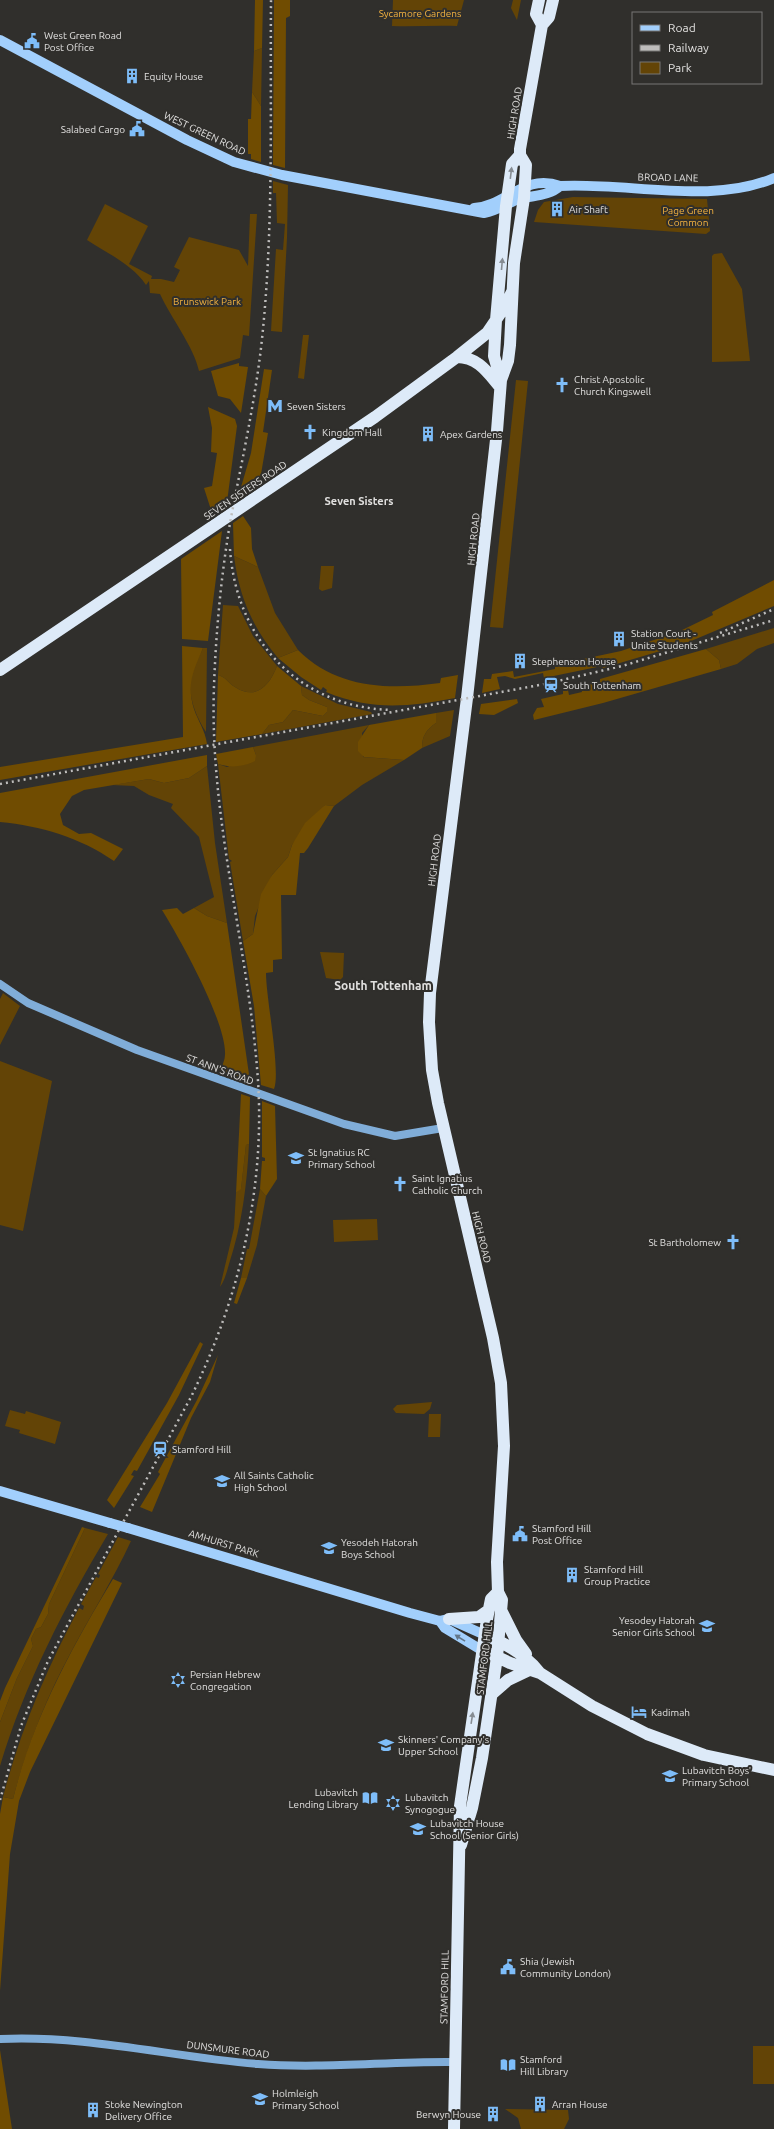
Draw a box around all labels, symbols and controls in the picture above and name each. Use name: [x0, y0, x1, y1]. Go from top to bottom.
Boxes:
park label: Sycamore Gardens: [379, 8, 461, 19]
legend: [632, 12, 762, 84]
text: Road: [668, 21, 696, 34]
place label: West Green Road Post Office: [44, 30, 122, 53]
public building icon: West Green Road Post Office: [23, 32, 41, 50]
text: Railway: [668, 41, 709, 54]
text: Park: [668, 61, 692, 74]
building icon: Equity House: [123, 67, 141, 85]
place label: Equity House: [144, 71, 203, 82]
street label: HIGH ROAD: [505, 86, 524, 140]
street label: WEST GREEN ROAD: [162, 110, 247, 157]
public building icon: Salabed Cargo: [128, 120, 146, 138]
place label: Salabed Cargo: [61, 124, 125, 135]
one-way arrow: [508, 167, 514, 179]
street label: BROAD LANE: [638, 171, 699, 184]
building icon: Air Shaft: [548, 200, 566, 218]
place label: Air Shaft: [569, 204, 608, 215]
park label: Page Green Common: [662, 205, 714, 228]
one-way arrow: [499, 257, 505, 270]
park label: Brunswick Park: [173, 296, 241, 307]
place label: Christ Apostolic Church Kingswell: [574, 374, 651, 397]
church icon: Christ Apostolic Church Kingswell: [553, 376, 571, 394]
metro station icon: Seven Sisters: [266, 397, 284, 415]
place label: Seven Sisters: [287, 401, 346, 412]
church icon: Kingdom Hall: [301, 423, 319, 441]
building icon: Apex Gardens: [419, 425, 437, 443]
place label: Kingdom Hall: [322, 427, 383, 438]
place label: Apex Gardens: [440, 429, 502, 440]
street label: SEVEN SISTERS ROAD: [202, 459, 289, 522]
district label: Seven Sisters: [325, 495, 393, 507]
street label: HIGH ROAD: [465, 512, 482, 566]
place label: Station Court - Unite Students: [631, 628, 698, 651]
building icon: Station Court - Unite Students: [610, 630, 628, 648]
building icon: Stephenson House: [511, 652, 529, 670]
place label: Stephenson House: [532, 656, 616, 667]
station icon: South Tottenham: [542, 676, 560, 694]
place label: South Tottenham: [563, 680, 641, 691]
street label: HIGH ROAD: [426, 833, 443, 887]
district label: South Tottenham: [334, 979, 432, 992]
street label: ST ANN'S ROAD: [184, 1052, 255, 1087]
place label: St Ignatius RC Primary School: [308, 1147, 375, 1170]
school or university icon: St Ignatius RC Primary School: [287, 1149, 305, 1167]
place label: Saint Ignatius Catholic Church: [412, 1173, 482, 1196]
church icon: Saint Ignatius Catholic Church: [391, 1175, 409, 1193]
street label: HIGH ROAD: [470, 1210, 493, 1264]
church icon: St Bartholomew: [724, 1233, 742, 1251]
place label: St Bartholomew: [648, 1237, 721, 1248]
station icon: Stamford Hill: [151, 1440, 169, 1458]
place label: Stamford Hill: [172, 1444, 232, 1455]
place label: All Saints Catholic High School: [234, 1470, 314, 1493]
school or university icon: All Saints Catholic High School: [213, 1472, 231, 1490]
place label: Stamford Hill Post Office: [532, 1523, 592, 1546]
public building icon: Stamford Hill Post Office: [511, 1525, 529, 1543]
street label: AMHURST PARK: [187, 1528, 260, 1559]
place label: Yesodeh Hatorah Boys School: [341, 1537, 418, 1560]
school or university icon: Yesodeh Hatorah Boys School: [320, 1539, 338, 1557]
place label: Stamford Hill Group Practice: [584, 1564, 650, 1587]
building icon: Stamford Hill Group Practice: [563, 1566, 581, 1584]
place label: Yesodey Hatorah Senior Girls School: [612, 1615, 695, 1638]
school or university icon: Yesodey Hatorah Senior Girls School: [698, 1617, 716, 1635]
street label: STAMFORD HILL: [475, 1621, 494, 1695]
one-way arrow: [454, 1634, 466, 1641]
place label: Persian Hebrew Congregation: [190, 1669, 261, 1692]
synagogue icon: Persian Hebrew Congregation: [169, 1671, 187, 1689]
hotel icon: Kadimah: [630, 1703, 648, 1721]
place label: Kadimah: [651, 1707, 690, 1718]
one-way arrow: [469, 1712, 475, 1724]
place label: Skinners' Company's Upper School: [398, 1734, 489, 1757]
school or university icon: Skinners' Company's Upper School: [377, 1736, 395, 1754]
place label: Lubavitch Boys' Primary School: [682, 1765, 751, 1788]
school or university icon: Lubavitch Boys' Primary School: [661, 1767, 679, 1785]
place label: Lubavitch Lending Library: [289, 1787, 358, 1810]
library icon: Lubavitch Lending Library: [361, 1789, 379, 1807]
place label: Lubavitch Synogogue: [405, 1792, 455, 1815]
synagogue icon: Lubavitch Synogogue: [384, 1794, 402, 1812]
place label: Lubavitch House School (Senior Girls): [430, 1818, 519, 1841]
school or university icon: Lubavitch House School (Senior Girls): [409, 1820, 427, 1838]
street label: STAMFORD HILL: [438, 1950, 451, 2024]
place label: Shia (Jewish Community London): [520, 1956, 611, 1979]
public building icon: Shia (Jewish Community London): [499, 1958, 517, 1976]
street label: DUNSMURE ROAD: [186, 2039, 270, 2060]
place label: Stamford Hill Library: [520, 2054, 568, 2077]
library icon: Stamford Hill Library: [499, 2056, 517, 2074]
place label: Holmleigh Primary School: [272, 2088, 339, 2111]
school or university icon: Holmleigh Primary School: [251, 2090, 269, 2108]
building icon: Arran House: [531, 2095, 549, 2113]
place label: Stoke Newington Delivery Office: [105, 2099, 182, 2122]
place label: Arran House: [552, 2099, 608, 2110]
building icon: Stoke Newington Delivery Office: [84, 2101, 102, 2119]
building icon: Berwyn House: [484, 2105, 502, 2123]
place label: Berwyn House: [416, 2109, 481, 2120]

